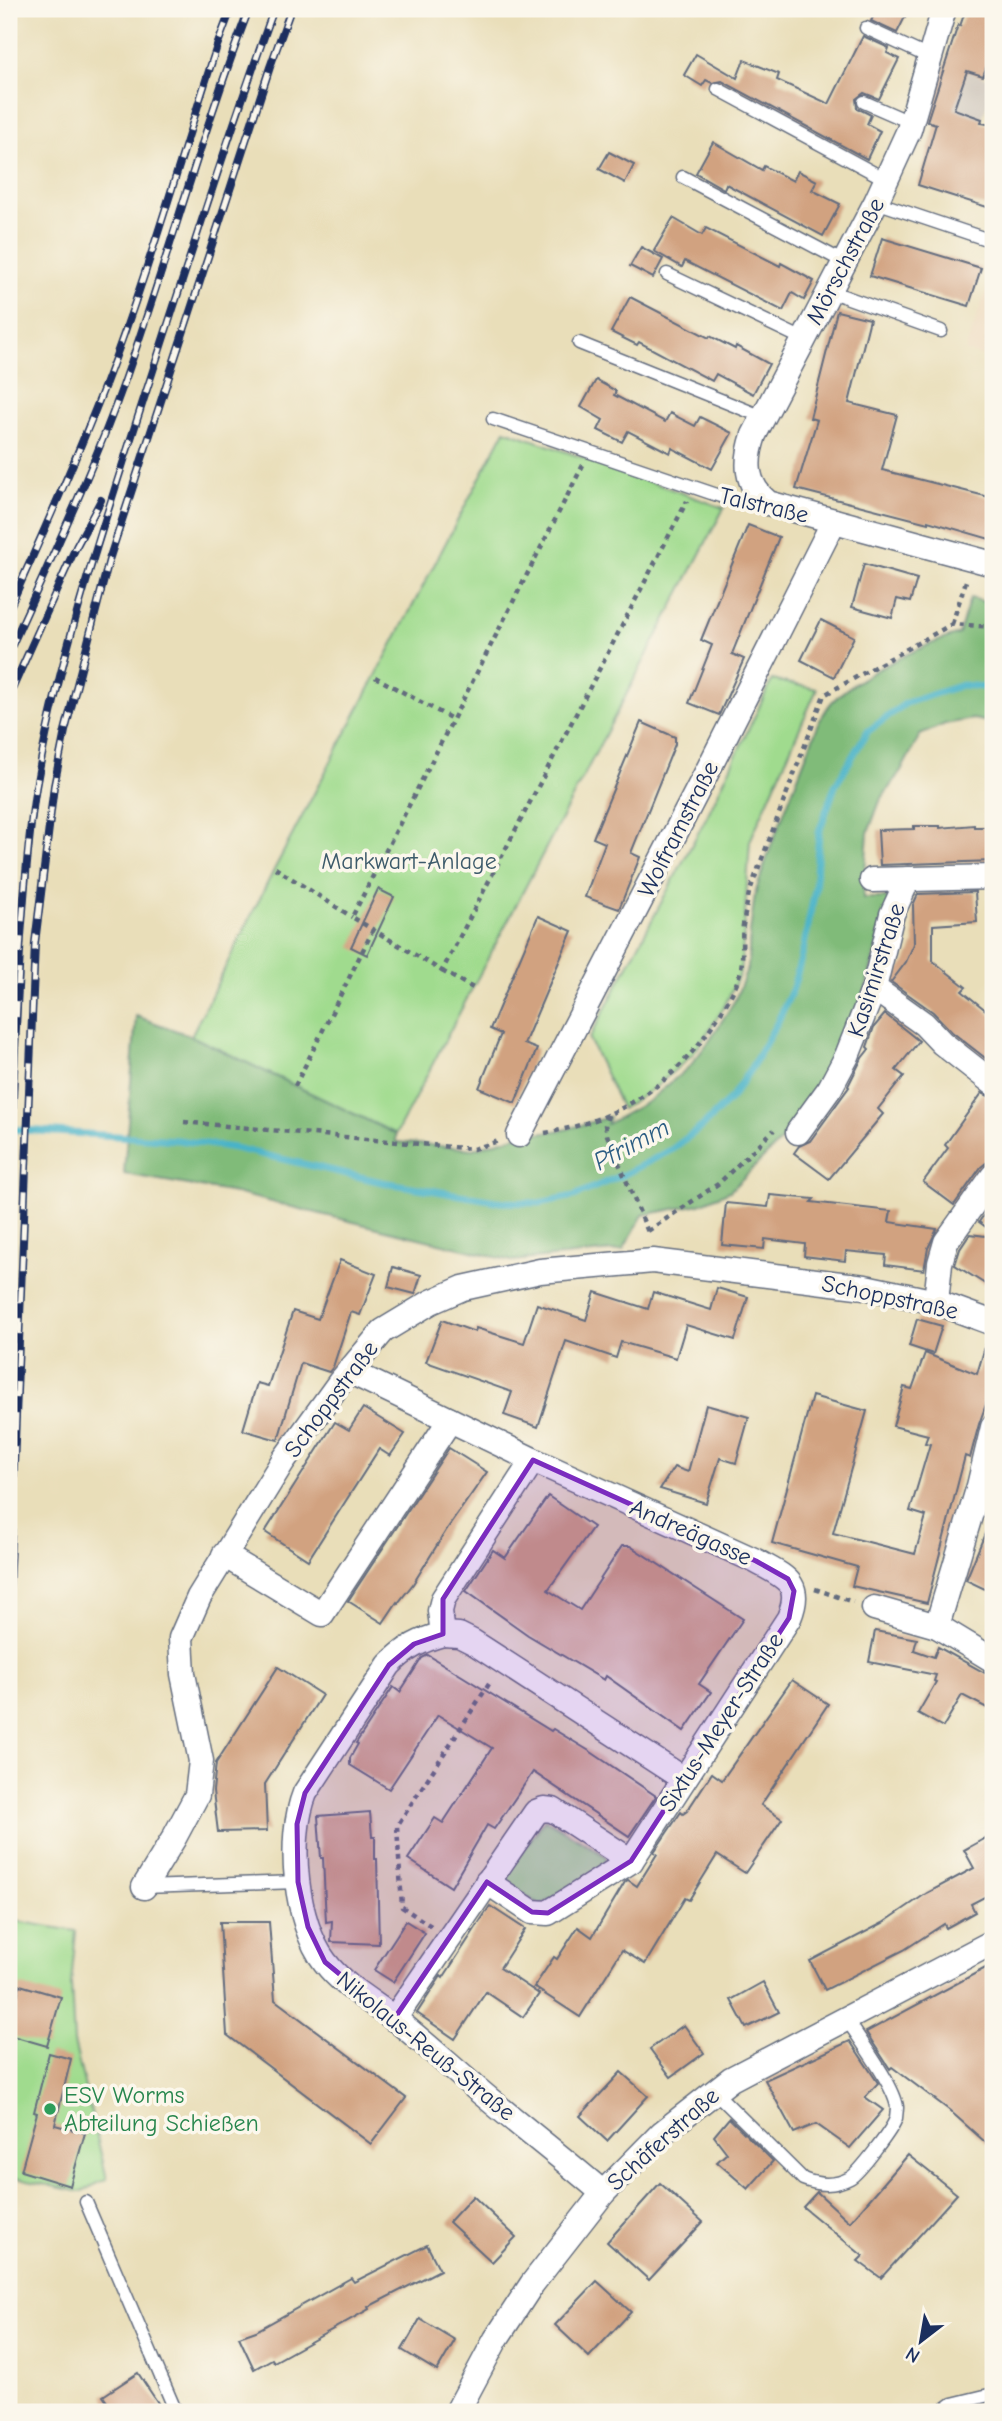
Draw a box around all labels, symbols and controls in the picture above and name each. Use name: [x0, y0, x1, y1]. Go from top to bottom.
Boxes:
street label: Mörschstraße: [800, 193, 890, 329]
street label: Talstraße: [717, 481, 811, 529]
street label: Wolframstraße: [632, 756, 724, 902]
park label: Markwart-Anlage: [321, 847, 497, 875]
street label: Kasimirstraße: [841, 900, 911, 1040]
water label: Pfrimm: [588, 1113, 674, 1177]
street label: Schoppstraße: [819, 1269, 961, 1325]
street label: Schoppstraße: [278, 1335, 384, 1463]
street label: Andreägasse: [626, 1493, 756, 1571]
street label: Sixtus-Meyer-Straße: [653, 1627, 789, 1817]
street label: Nikolaus-Reuß-Straße: [331, 1965, 521, 2127]
place label: ESV Worms Abteilung Schießen: [64, 2081, 259, 2137]
street label: Schäferstraße: [601, 2081, 725, 2197]
marker: ESV Worms Abteilung Schießen: [42, 2101, 58, 2117]
north arrow: [886, 2306, 956, 2376]
text: N: [902, 2342, 924, 2367]

